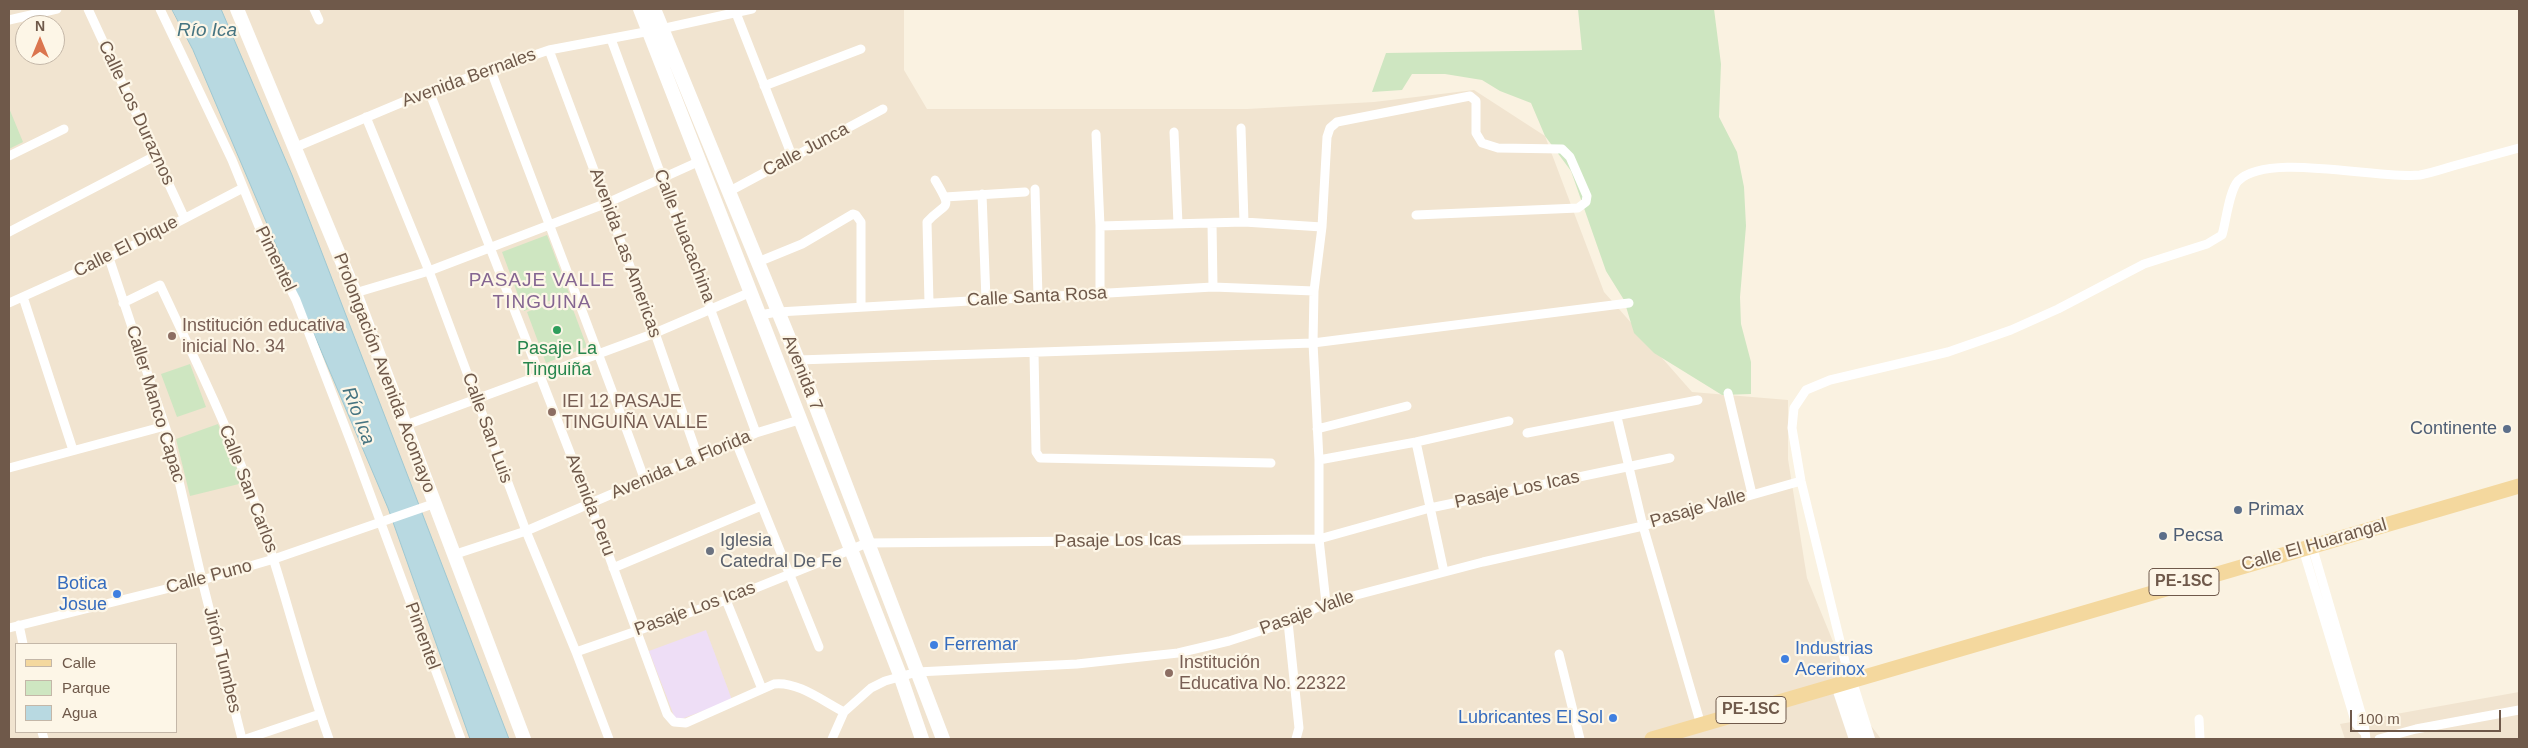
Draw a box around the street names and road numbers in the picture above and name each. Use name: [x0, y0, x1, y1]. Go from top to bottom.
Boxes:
street label: Calle Los Duraznos: [93, 37, 179, 189]
street label: Avenida Bernales: [399, 44, 539, 112]
street label: Calle Junca: [759, 118, 853, 182]
street label: Avenida Las Americas: [584, 165, 666, 341]
street label: Calle Huacachina: [649, 166, 719, 306]
street label: Calle El Dique: [70, 211, 182, 283]
street label: Pimentel: [250, 223, 300, 295]
street label: Prolongación Avenida Acomayo: [328, 250, 440, 496]
street label: Calle Santa Rosa: [966, 283, 1108, 311]
street label: Caller Manco Capac: [121, 323, 189, 485]
street label: Avenida 7: [777, 332, 827, 414]
street label: Calle San Luis: [457, 370, 517, 486]
street label: Calle San Carlos: [214, 422, 282, 556]
street label: Avenida La Florida: [608, 426, 754, 504]
street label: Avenida Peru: [561, 451, 619, 559]
street label: Pasaje Los Icas: [1453, 466, 1581, 514]
street label: Pasaje Valle: [1648, 485, 1748, 533]
street label: Calle El Huarangal: [2239, 514, 2389, 576]
street label: Pasaje Los Icas: [1054, 529, 1182, 553]
street label: Calle Puno: [164, 555, 254, 599]
road number: PE-1SC: [2149, 568, 2219, 596]
street label: Pasaje Los Icas: [632, 577, 758, 641]
street label: Pasaje Valle: [1257, 586, 1357, 640]
street label: Pimentel: [400, 599, 444, 673]
street label: Jirón Tumbes: [198, 605, 246, 715]
road number: PE-1SC: [1716, 696, 1786, 724]

